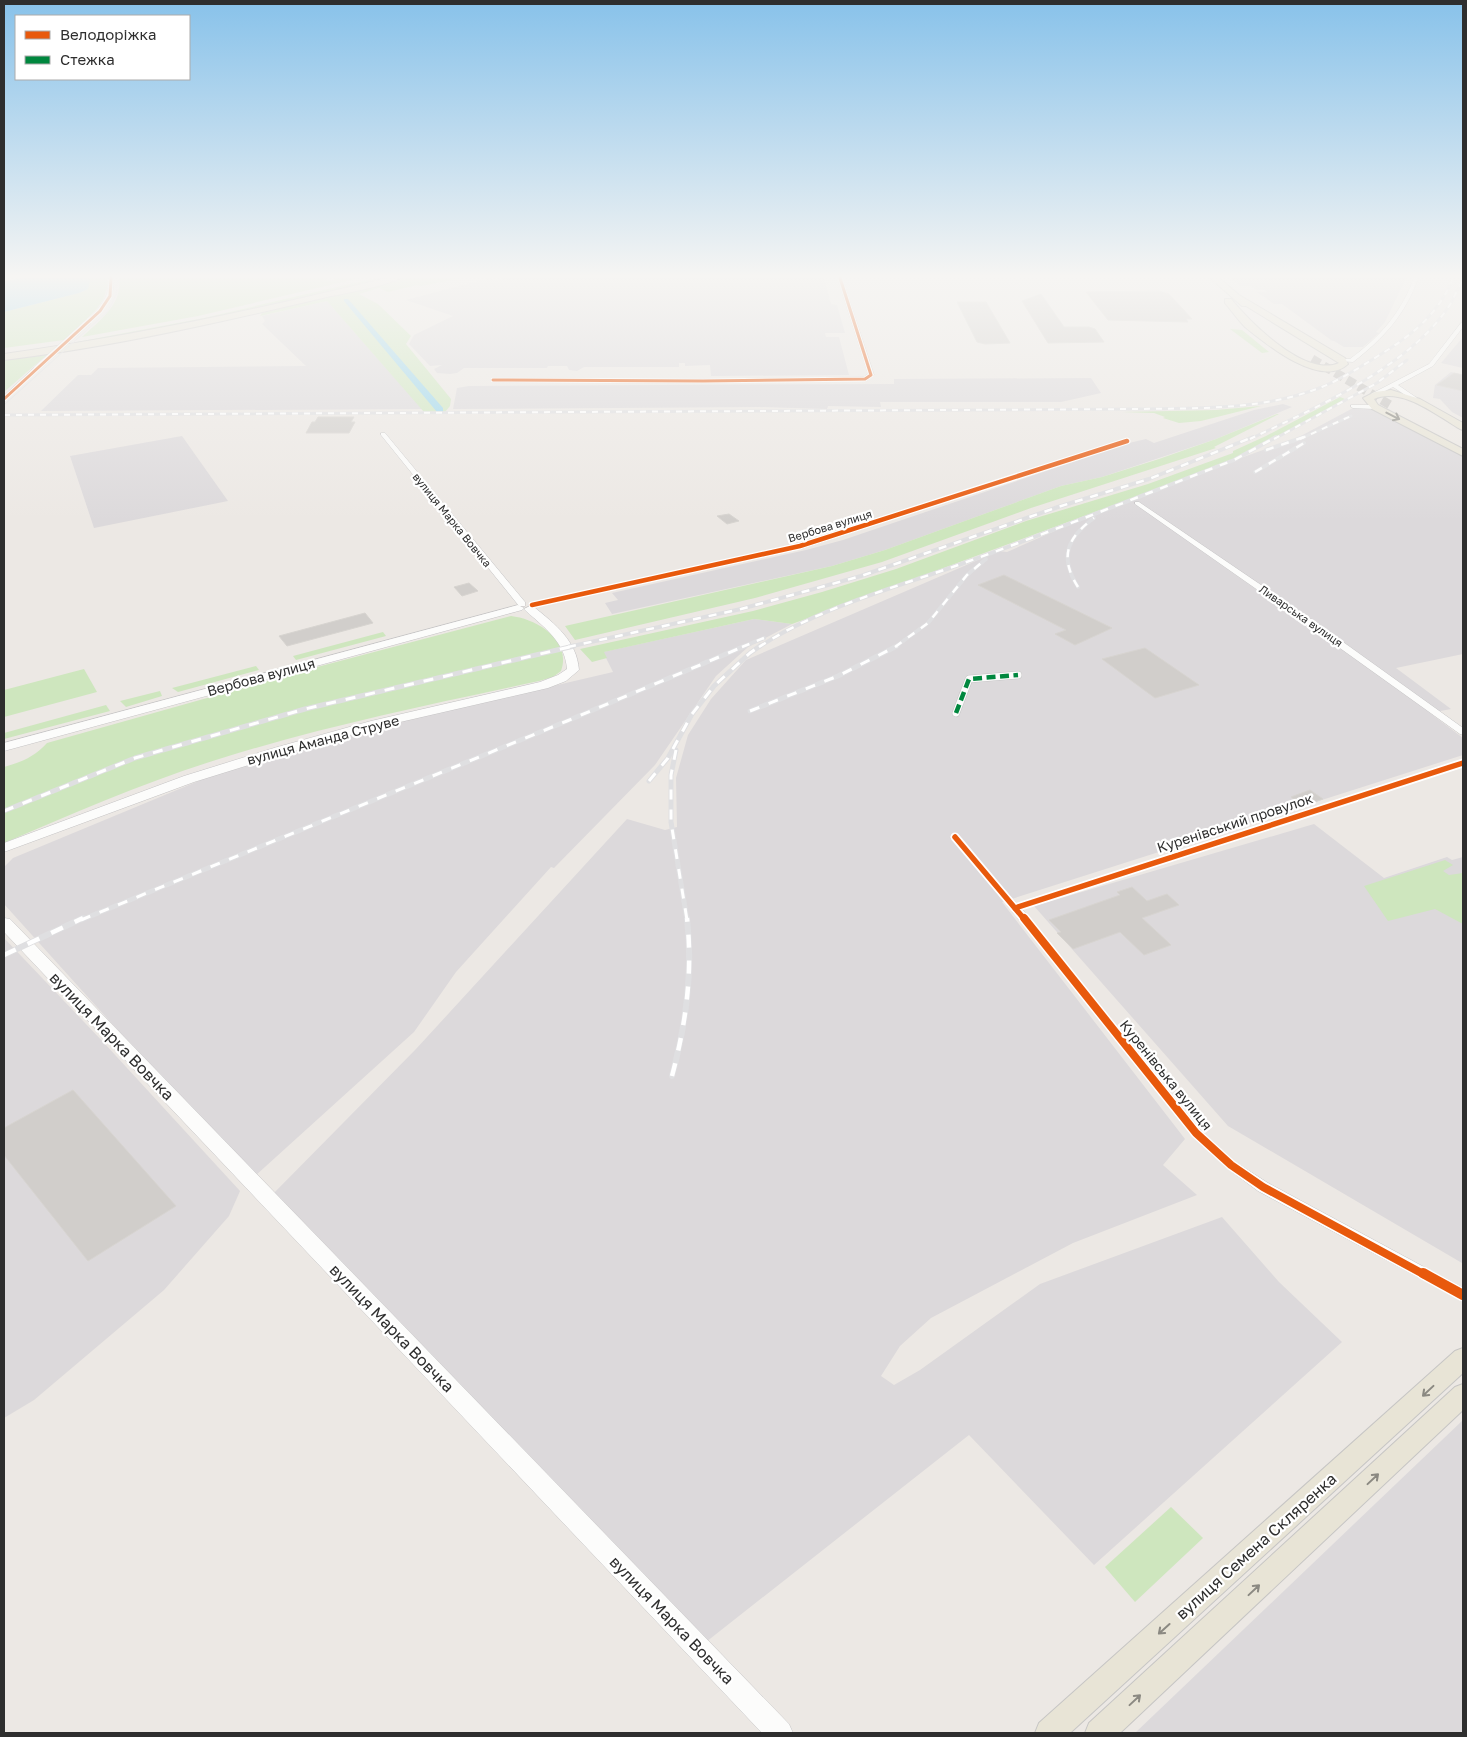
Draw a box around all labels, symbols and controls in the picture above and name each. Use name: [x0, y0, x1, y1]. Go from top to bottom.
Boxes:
legend: [15, 15, 190, 80]
text: Велодоріжка: [60, 25, 157, 43]
text: Стежка: [60, 50, 115, 68]
one-way arrow: [1385, 412, 1400, 422]
street label: вулиця Марка Вовчка: [410, 470, 494, 569]
street label: Вербова вулиця: [786, 507, 873, 544]
street label: Ливарська вулиця: [1257, 582, 1346, 649]
street label: Вербова вулиця: [205, 654, 317, 699]
street label: вулиця Аманда Струве: [245, 711, 401, 768]
street label: Куренівський провулок: [1155, 789, 1315, 856]
street label: вулиця Марка Вовчка: [46, 968, 178, 1104]
street label: Куренівська вулиця: [1117, 1016, 1216, 1133]
street label: вулиця Марка Вовчка: [326, 1260, 458, 1396]
one-way arrow: [1421, 1385, 1434, 1397]
street label: вулиця Семена Скляренка: [1172, 1469, 1340, 1623]
one-way arrow: [1367, 1473, 1379, 1485]
street label: вулиця Марка Вовчка: [606, 1552, 738, 1688]
one-way arrow: [1247, 1584, 1260, 1596]
one-way arrow: [1157, 1623, 1170, 1635]
one-way arrow: [1128, 1694, 1141, 1706]

